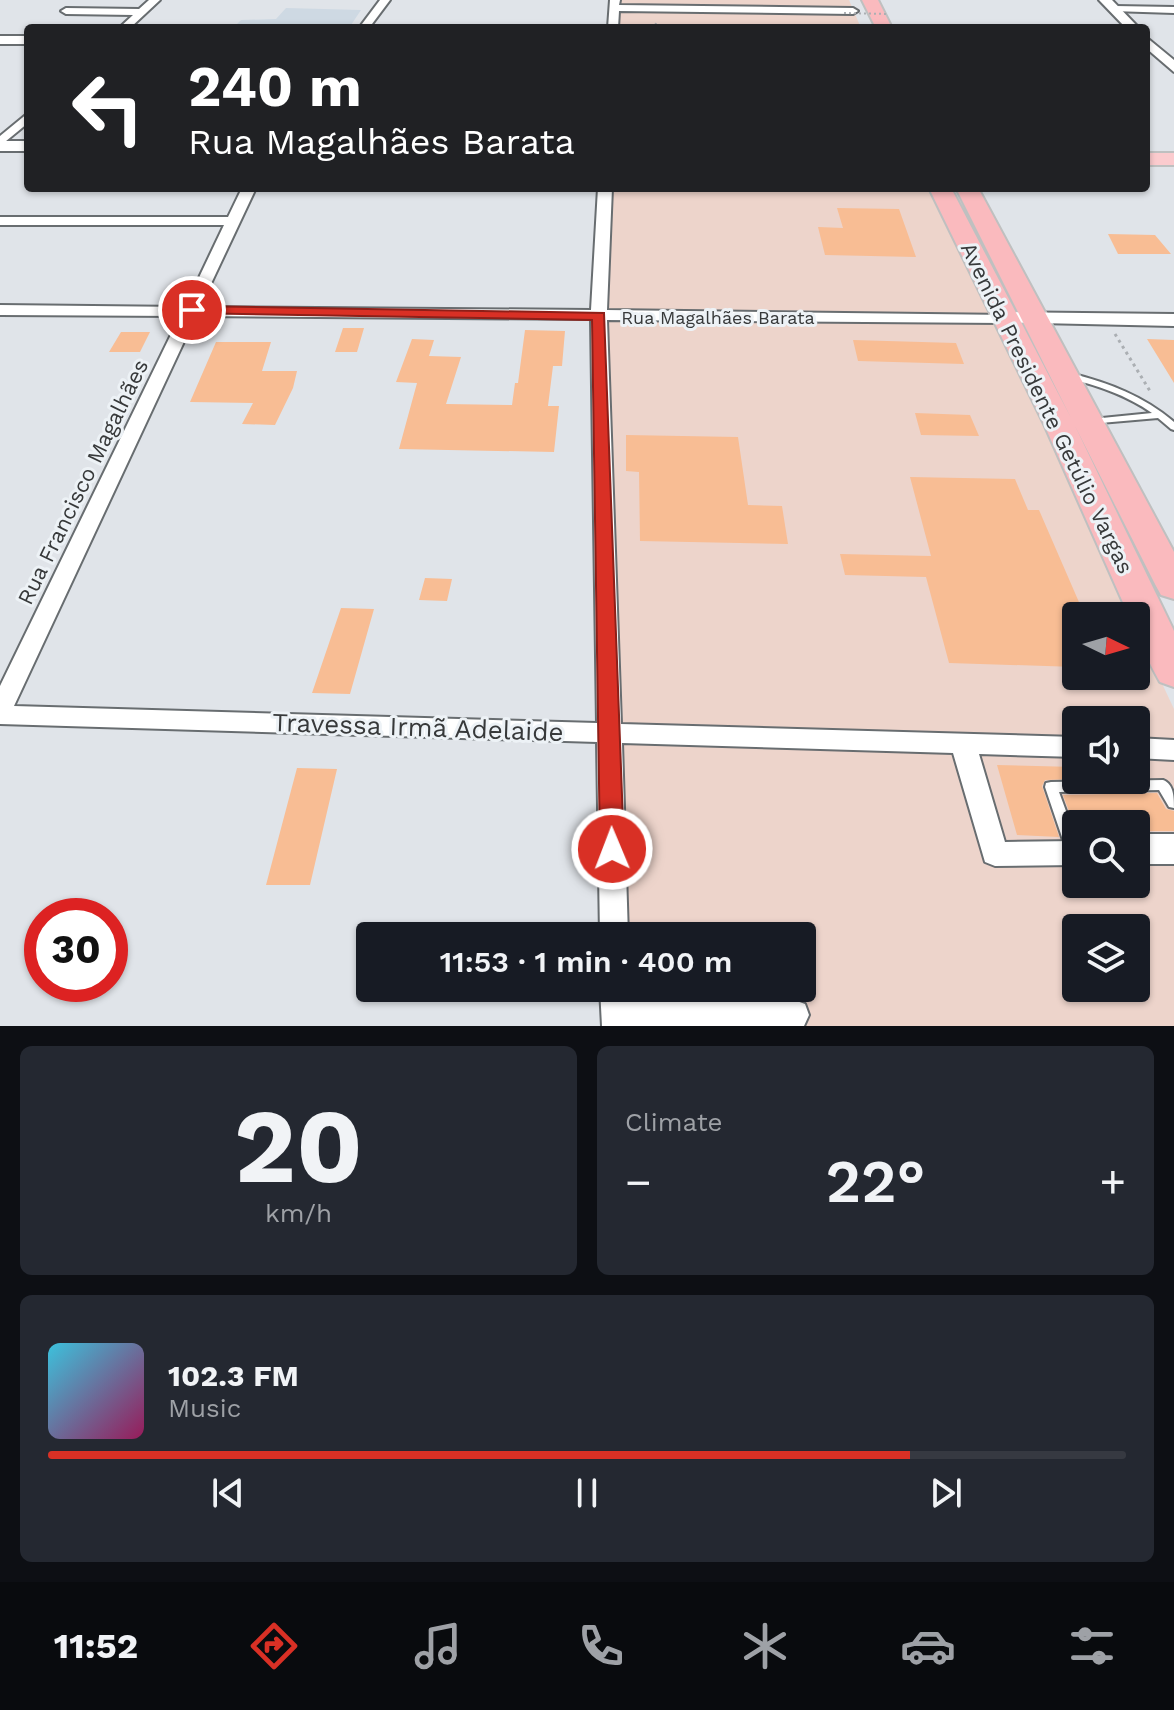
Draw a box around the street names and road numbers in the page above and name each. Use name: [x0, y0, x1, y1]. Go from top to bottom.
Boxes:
street label: Avenida Presidente Getúlio Vargas: [956, 238, 1138, 578]
street label: Rua Magalhães Barata: [621, 307, 815, 328]
street label: Rua Francisco Magalhães: [13, 355, 153, 609]
street label: Travessa Irmã Adelaide: [272, 707, 564, 747]

